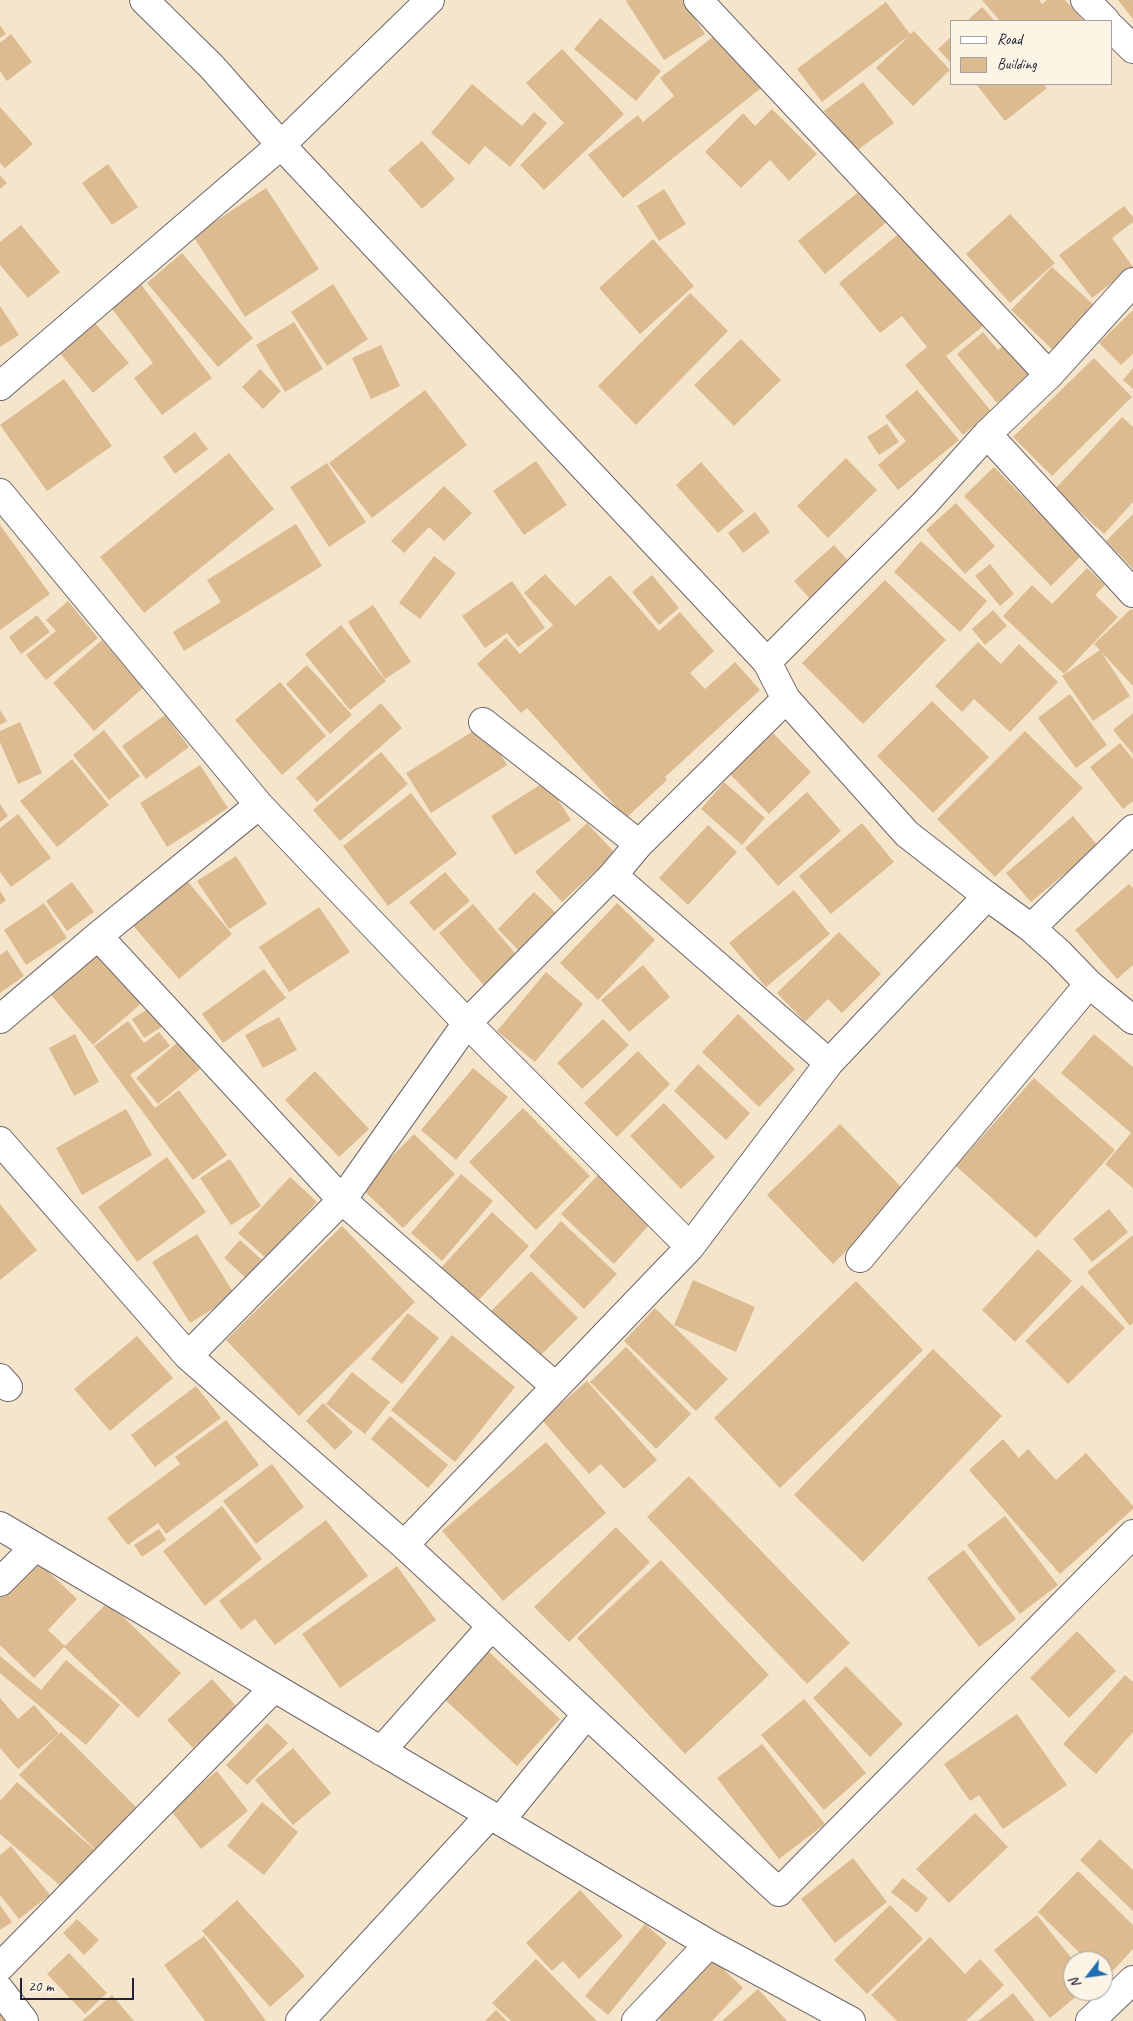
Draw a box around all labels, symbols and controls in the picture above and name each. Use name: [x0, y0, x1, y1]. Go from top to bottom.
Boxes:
legend: [950, 20, 1113, 85]
text: Road: [997, 30, 1022, 49]
text: Building: [997, 55, 1036, 74]
north arrow: [1063, 1951, 1113, 2001]
scale bar: [22, 1968, 136, 2000]
text: N: [1066, 1975, 1085, 1991]
text: 20 m: [28, 1977, 54, 1996]

